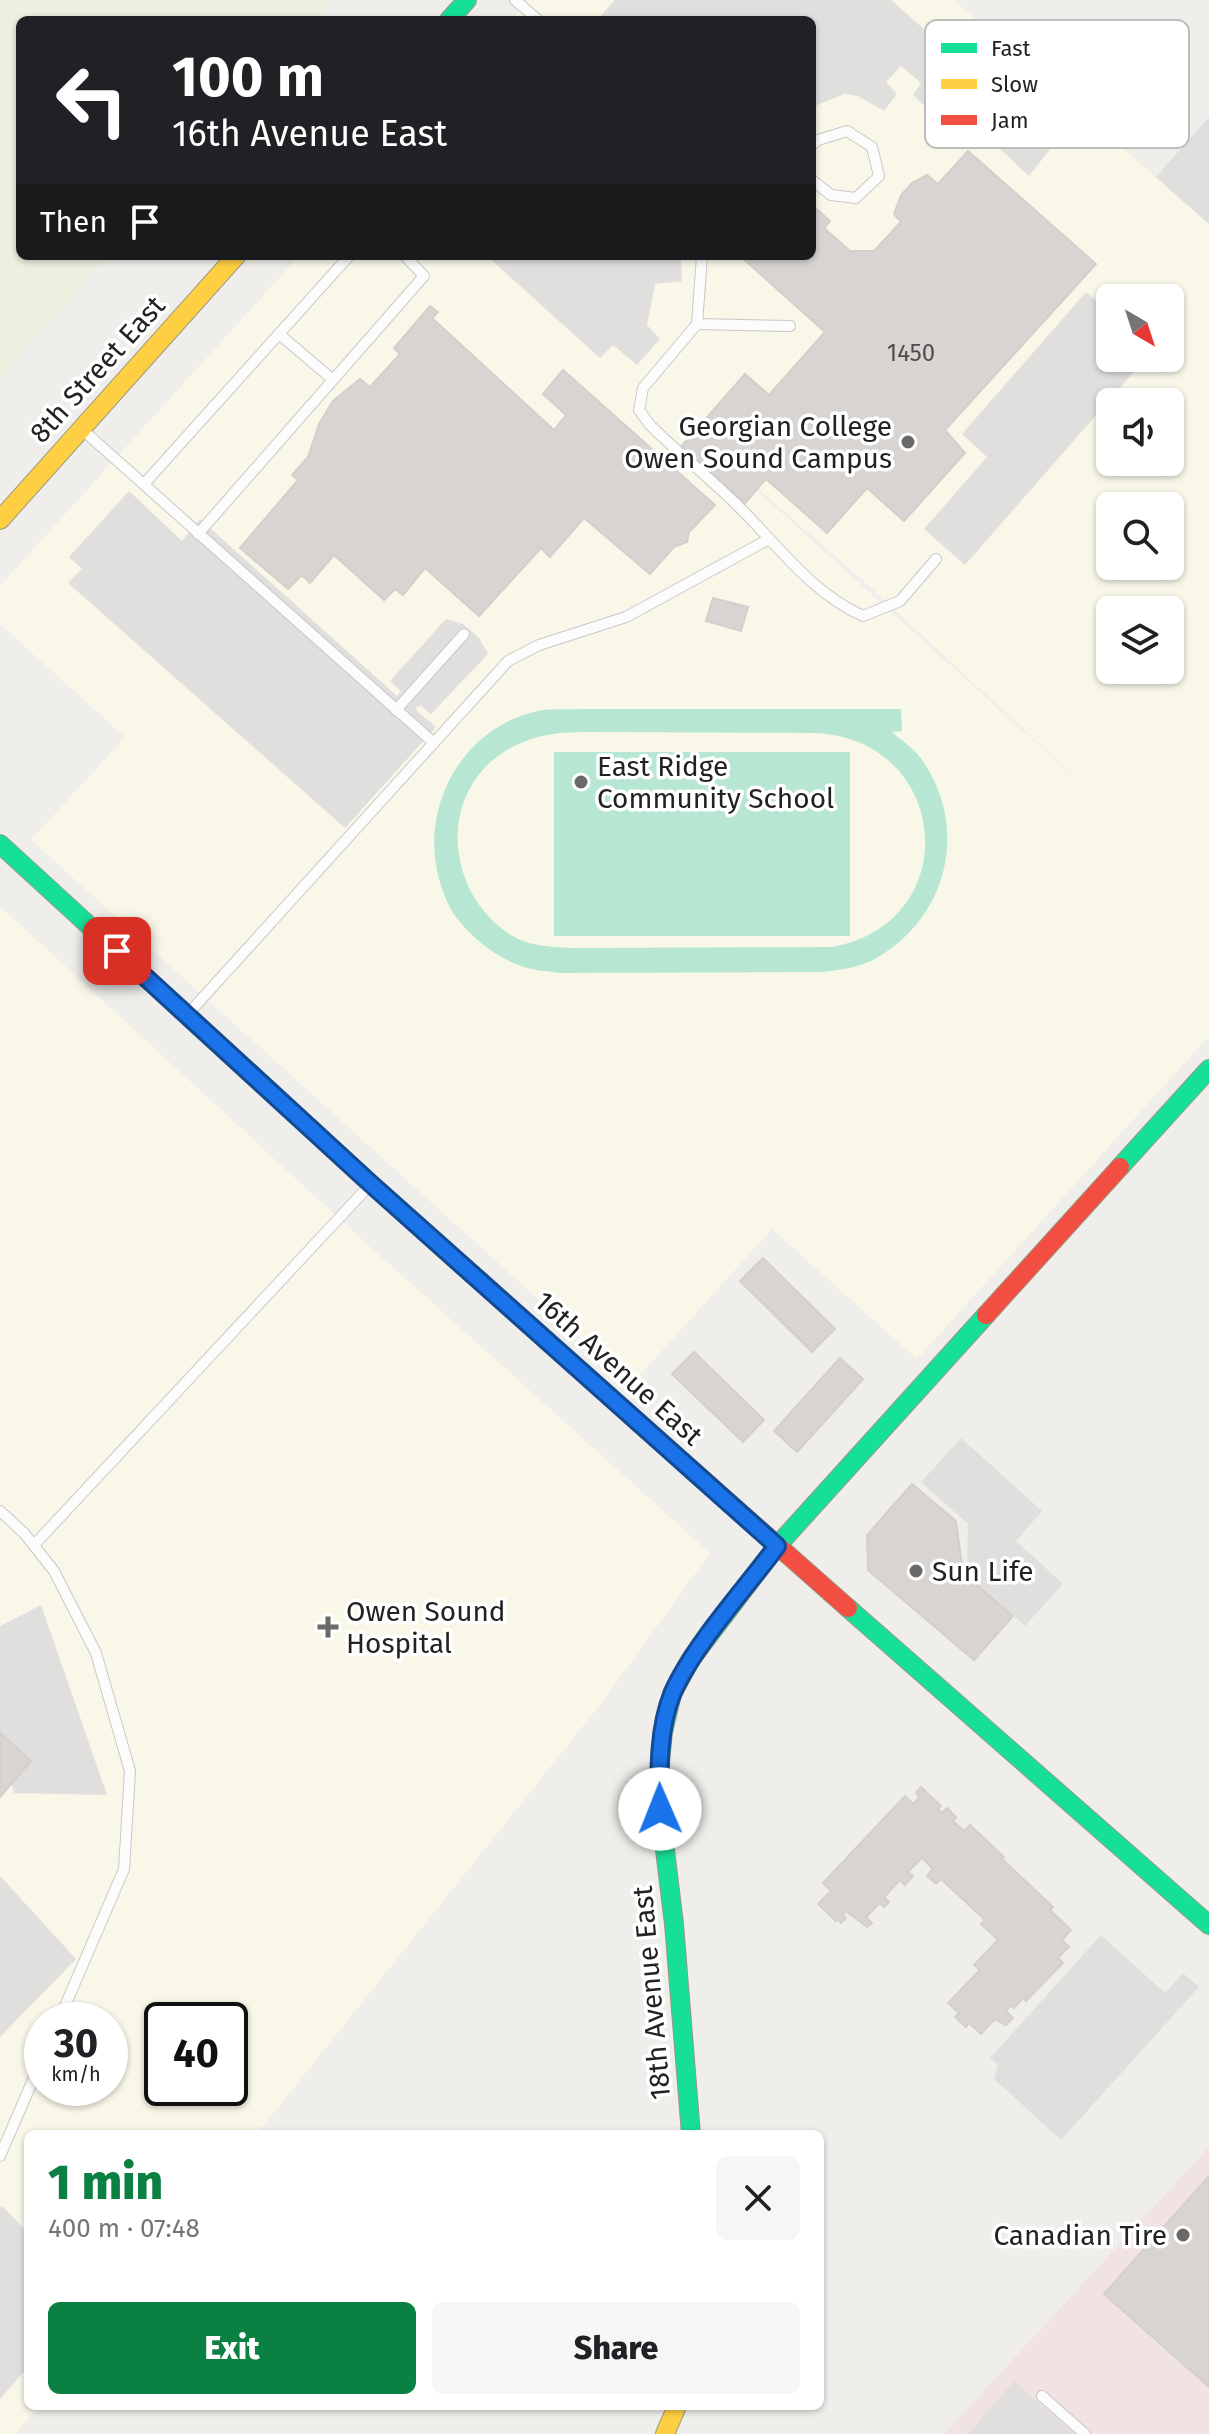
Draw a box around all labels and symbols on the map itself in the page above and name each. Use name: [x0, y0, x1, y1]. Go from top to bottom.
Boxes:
legend: [925, 20, 1189, 148]
text: Fast: [991, 35, 1031, 62]
text: Slow: [991, 71, 1038, 98]
text: Jam: [991, 107, 1029, 134]
north arrow: [1096, 284, 1184, 372]
street label: 8th Street East: [23, 289, 172, 449]
house number: 1450: [887, 339, 935, 367]
place label: Georgian College Owen Sound Campus: [624, 410, 892, 475]
marker: Georgian College Owen Sound Campus: [899, 433, 917, 451]
place label: East Ridge Community School: [597, 750, 834, 815]
marker: East Ridge Community School: [572, 773, 590, 791]
pin: [83, 917, 151, 985]
street label: 16th Avenue East: [528, 1284, 710, 1453]
place label: Sun Life: [932, 1555, 1034, 1588]
marker: Sun Life: [907, 1562, 925, 1580]
place label: Owen Sound Hospital: [346, 1595, 506, 1660]
marker: Owen Sound Hospital: [317, 1616, 339, 1638]
position arrow: [618, 1767, 702, 1851]
street label: 18th Avenue East: [626, 1884, 677, 2101]
speed limit sign: 40: [144, 2002, 248, 2106]
place label: Canadian Tire: [993, 2219, 1167, 2252]
marker: Canadian Tire: [1174, 2226, 1192, 2244]

